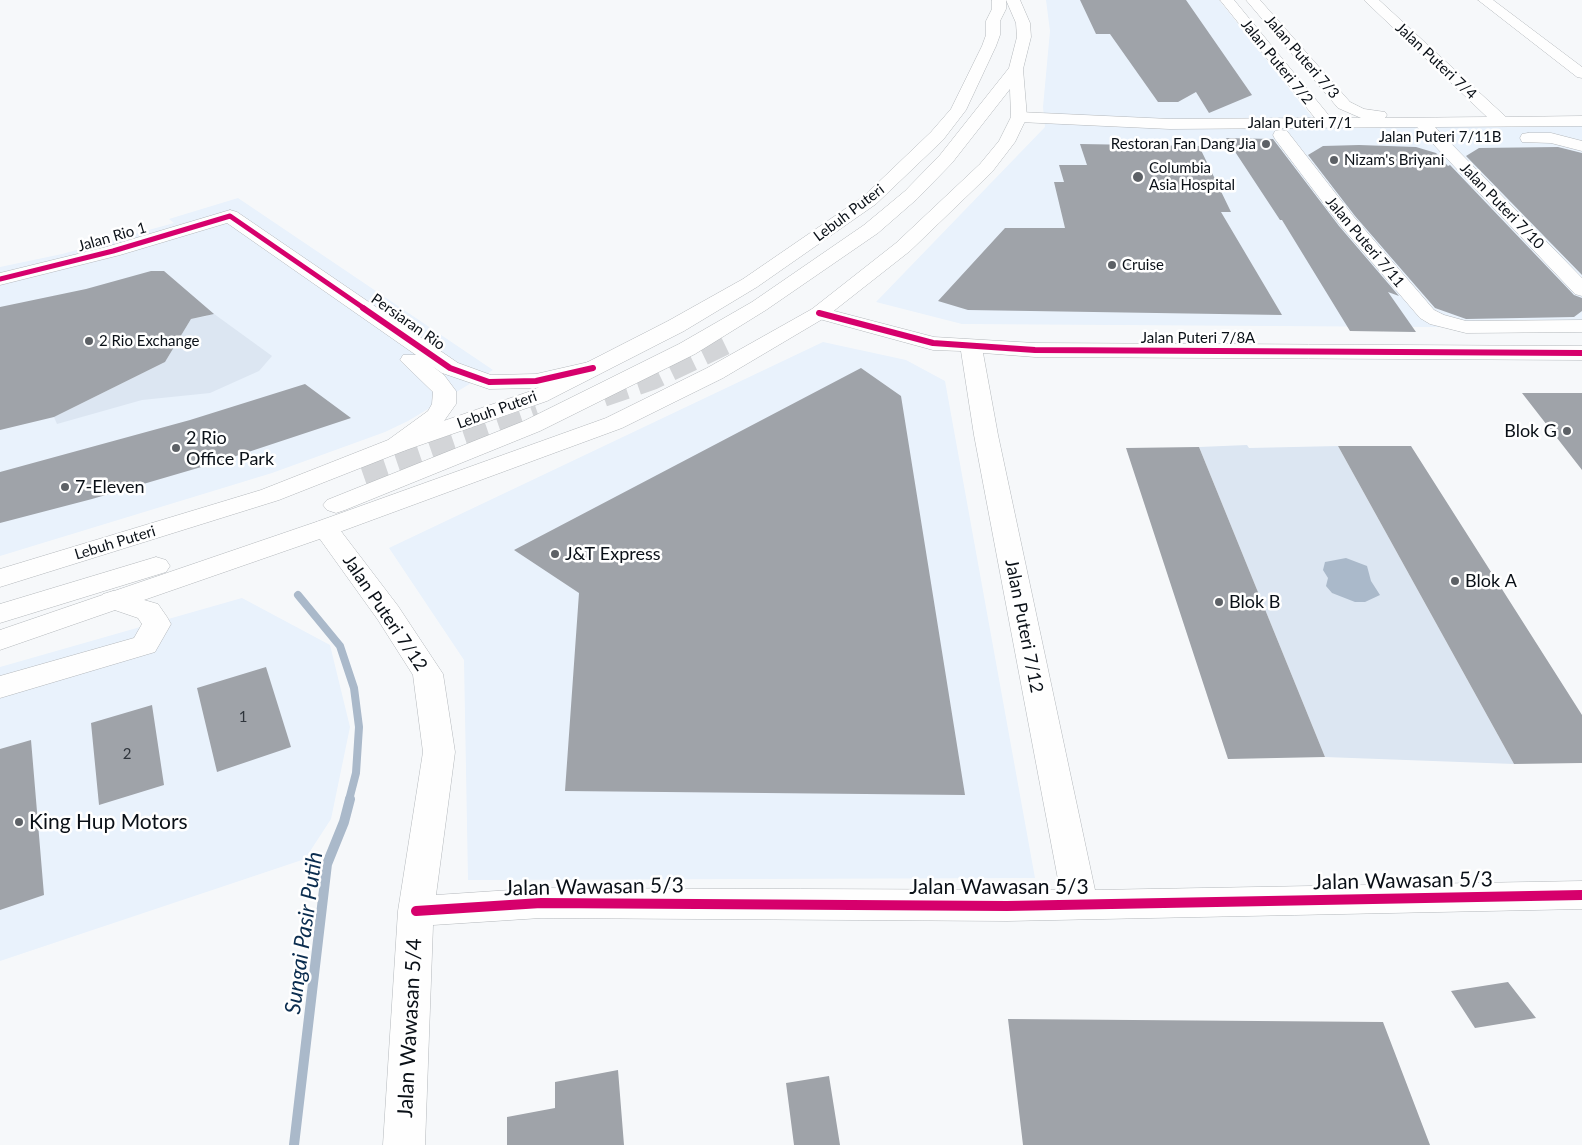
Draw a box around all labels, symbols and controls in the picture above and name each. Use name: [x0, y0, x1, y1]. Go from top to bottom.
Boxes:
street label: Jalan Puteri 7/3: [1261, 12, 1343, 102]
street label: Jalan Puteri 7/2: [1237, 16, 1317, 108]
street label: Jalan Puteri 7/4: [1392, 19, 1480, 103]
street label: Jalan Puteri 7/1: [1248, 114, 1352, 132]
street label: Jalan Puteri 7/11B: [1379, 128, 1501, 146]
place label: Restoran Fan Dang Jia: [1111, 135, 1256, 153]
marker: Restoran Fan Dang Jia: [1260, 138, 1272, 150]
place label: Nizam's Briyani: [1344, 151, 1444, 169]
marker: Nizam's Briyani: [1328, 154, 1340, 166]
place label: Columbia Asia Hospital: [1149, 159, 1235, 194]
street label: Jalan Puteri 7/10: [1456, 159, 1548, 253]
marker: Columbia Asia Hospital: [1131, 170, 1145, 184]
street label: Lebuh Puteri: [810, 181, 888, 245]
street label: Jalan Puteri 7/11: [1322, 193, 1408, 291]
street label: Jalan Rio 1: [76, 219, 148, 255]
place label: Cruise: [1122, 256, 1164, 274]
marker: Cruise: [1106, 259, 1118, 271]
street label: Persiaran Rio: [368, 290, 448, 354]
street label: Jalan Puteri 7/8A: [1141, 329, 1255, 347]
place label: 2 Rio Exchange: [99, 332, 200, 350]
marker: 2 Rio Exchange: [83, 335, 95, 347]
street label: Lebuh Puteri: [455, 387, 539, 433]
place label: Blok G: [1504, 420, 1557, 442]
marker: Blok G: [1561, 425, 1573, 437]
place label: 2 Rio Office Park: [186, 427, 274, 469]
marker: 2 Rio Office Park: [170, 442, 182, 454]
place label: 7-Eleven: [75, 476, 145, 498]
marker: 7-Eleven: [59, 481, 71, 493]
street label: Lebuh Puteri: [72, 522, 158, 564]
place label: J&T Express: [565, 543, 660, 565]
marker: J&T Express: [549, 548, 561, 560]
street label: Jalan Puteri 7/12: [338, 551, 432, 675]
street label: Jalan Puteri 7/12: [1000, 557, 1048, 695]
place label: Blok A: [1465, 570, 1517, 592]
marker: Blok A: [1449, 575, 1461, 587]
place label: Blok B: [1229, 591, 1280, 613]
marker: Blok B: [1213, 596, 1225, 608]
house number: 1: [239, 708, 247, 726]
house number: 2: [123, 745, 131, 763]
place label: King Hup Motors: [29, 809, 188, 835]
marker: King Hup Motors: [13, 816, 25, 828]
water label: Sungai Pasir Putih: [280, 850, 328, 1016]
street label: Jalan Wawasan 5/3: [1313, 867, 1493, 895]
street label: Jalan Wawasan 5/3: [504, 873, 684, 901]
street label: Jalan Wawasan 5/3: [909, 874, 1089, 900]
street label: Jalan Wawasan 5/4: [393, 938, 427, 1118]

